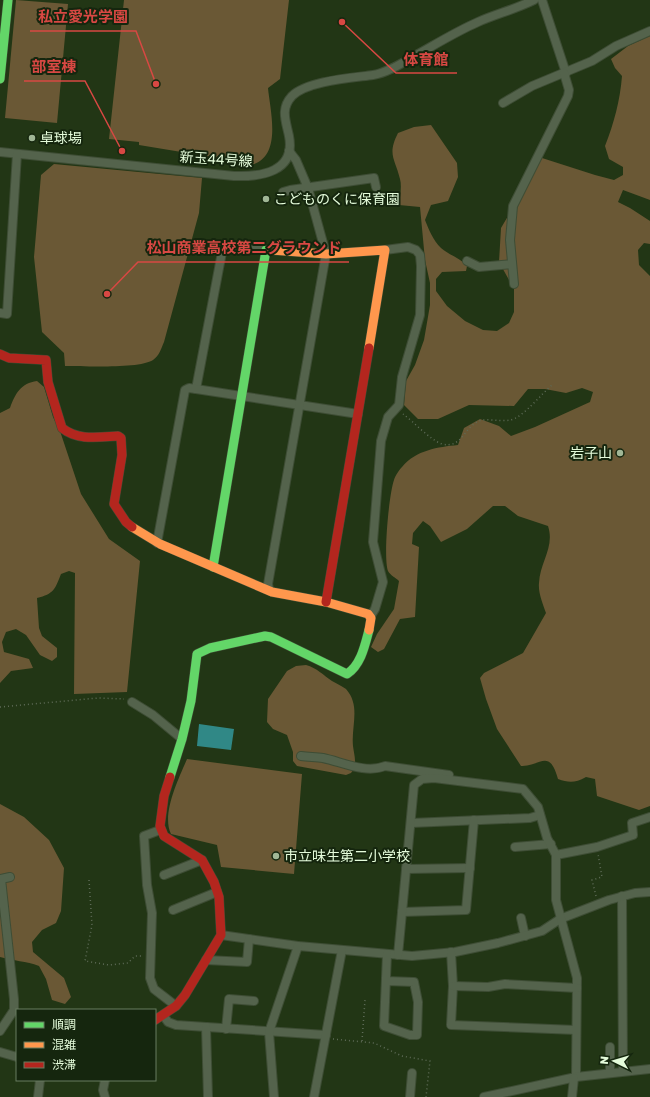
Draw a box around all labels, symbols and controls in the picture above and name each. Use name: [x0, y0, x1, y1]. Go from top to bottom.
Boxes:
callout: 私立愛光学園: [30, 4, 136, 31]
text: 私立愛光学園: [38, 7, 128, 25]
callout: 体育館: [396, 46, 457, 73]
text: 体育館: [403, 50, 449, 68]
callout: 部室棟: [24, 54, 85, 81]
text: 部室棟: [31, 57, 77, 75]
place label: 卓球場: [40, 129, 82, 146]
marker: 卓球場: [27, 133, 37, 143]
street label: 新玉44号線: [179, 147, 253, 170]
place label: こどものくに保育園: [274, 190, 400, 207]
marker: こどものくに保育園: [261, 194, 271, 204]
callout: 松山商業高校第二グラウンド: [138, 235, 349, 262]
text: 松山商業高校第二グラウンド: [146, 238, 342, 256]
place label: 岩子山: [570, 444, 612, 461]
marker: 岩子山: [615, 448, 625, 458]
place label: 市立味生第二小学校: [284, 847, 410, 864]
marker: 市立味生第二小学校: [271, 851, 281, 861]
legend: [16, 1009, 156, 1081]
text: 順調: [52, 1017, 76, 1032]
text: 混雑: [52, 1037, 76, 1052]
north arrow: [594, 1041, 634, 1081]
text: N: [597, 1055, 610, 1065]
text: 渋滞: [52, 1057, 76, 1072]

